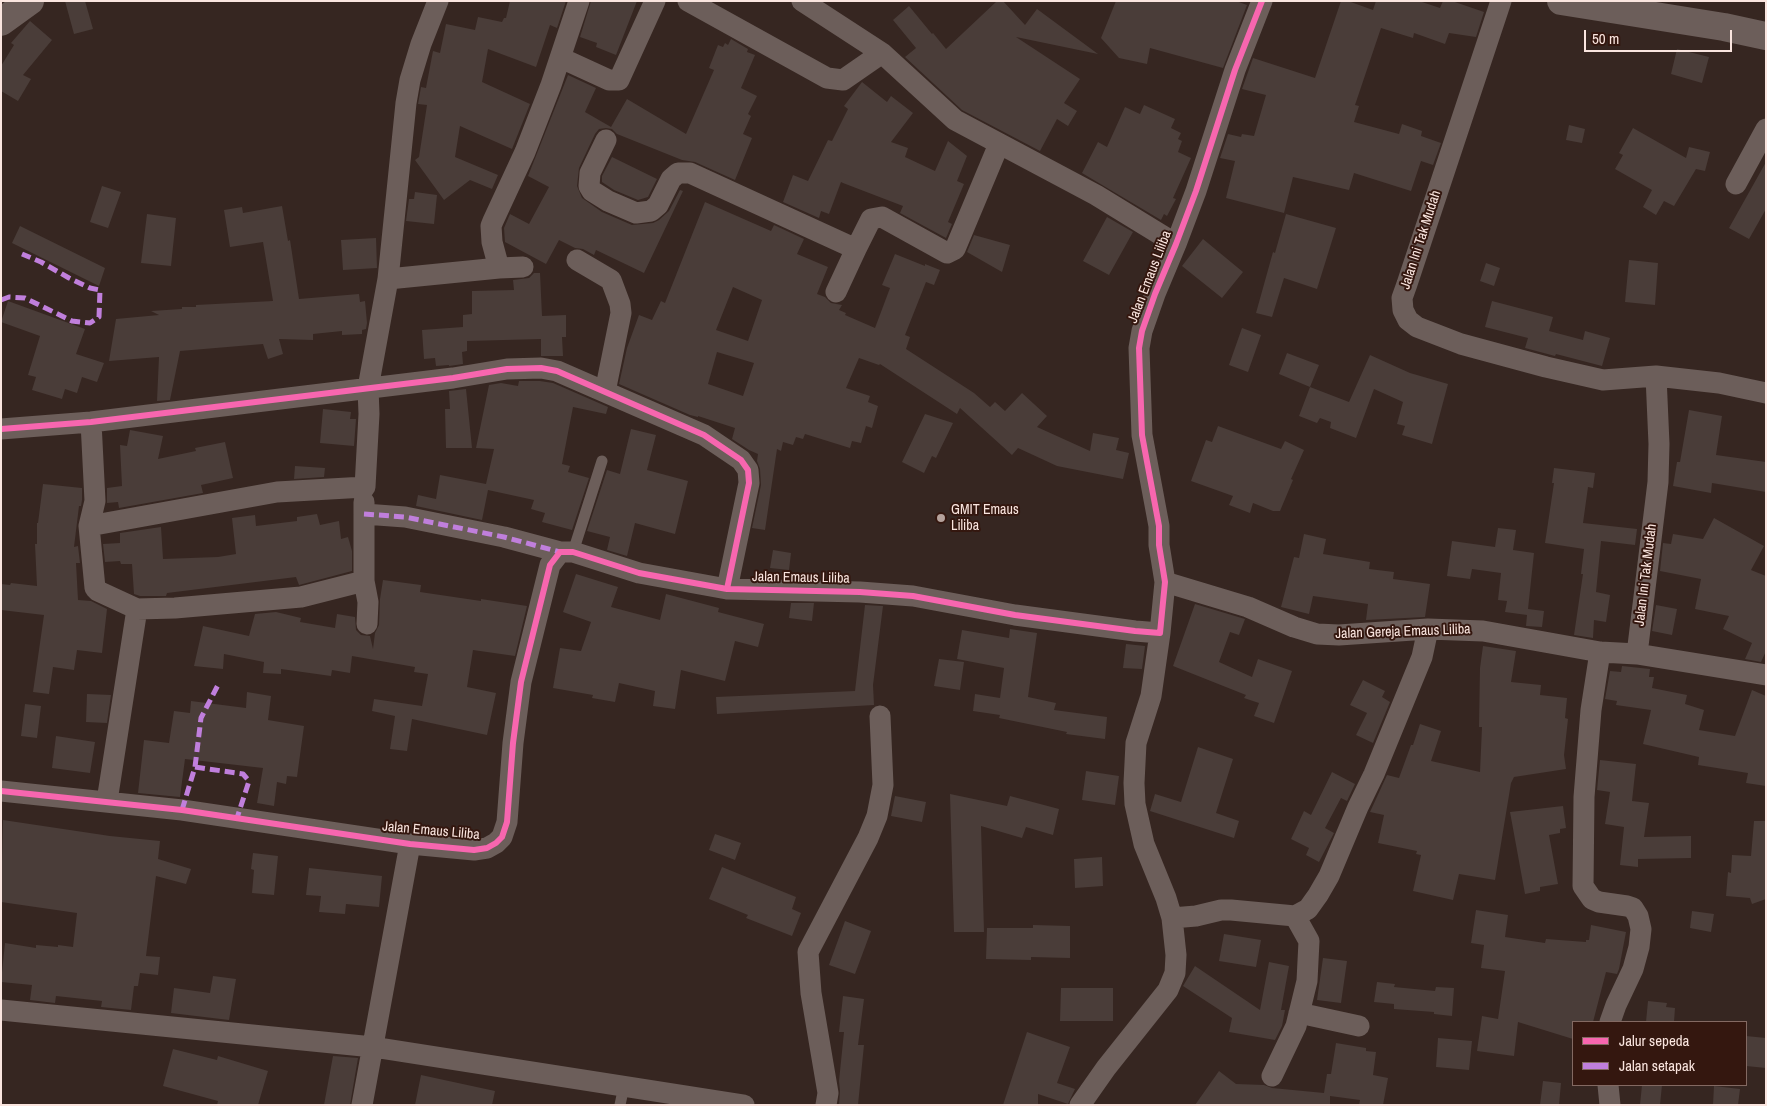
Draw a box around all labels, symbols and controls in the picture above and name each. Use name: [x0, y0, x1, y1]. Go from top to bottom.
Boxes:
scale bar: [1587, 20, 1734, 52]
text: 50 m: [1592, 28, 1619, 49]
street label: Jalan Ini Tak Mudah: [1397, 188, 1445, 292]
street label: Jalan Emaus Liliba: [1125, 228, 1175, 326]
place label: GMIT Emaus Liliba: [951, 502, 1019, 534]
marker: GMIT Emaus Liliba: [935, 512, 947, 524]
street label: Jalan Ini Tak Mudah: [1631, 523, 1661, 627]
street label: Jalan Emaus Liliba: [752, 569, 850, 587]
street label: Jalan Gereja Emaus Liliba: [1335, 621, 1471, 643]
street label: Jalan Emaus Liliba: [382, 818, 480, 844]
legend: [1572, 1021, 1747, 1086]
text: Jalur sepeda: [1619, 1030, 1689, 1051]
text: Jalan setapak: [1619, 1055, 1695, 1076]

